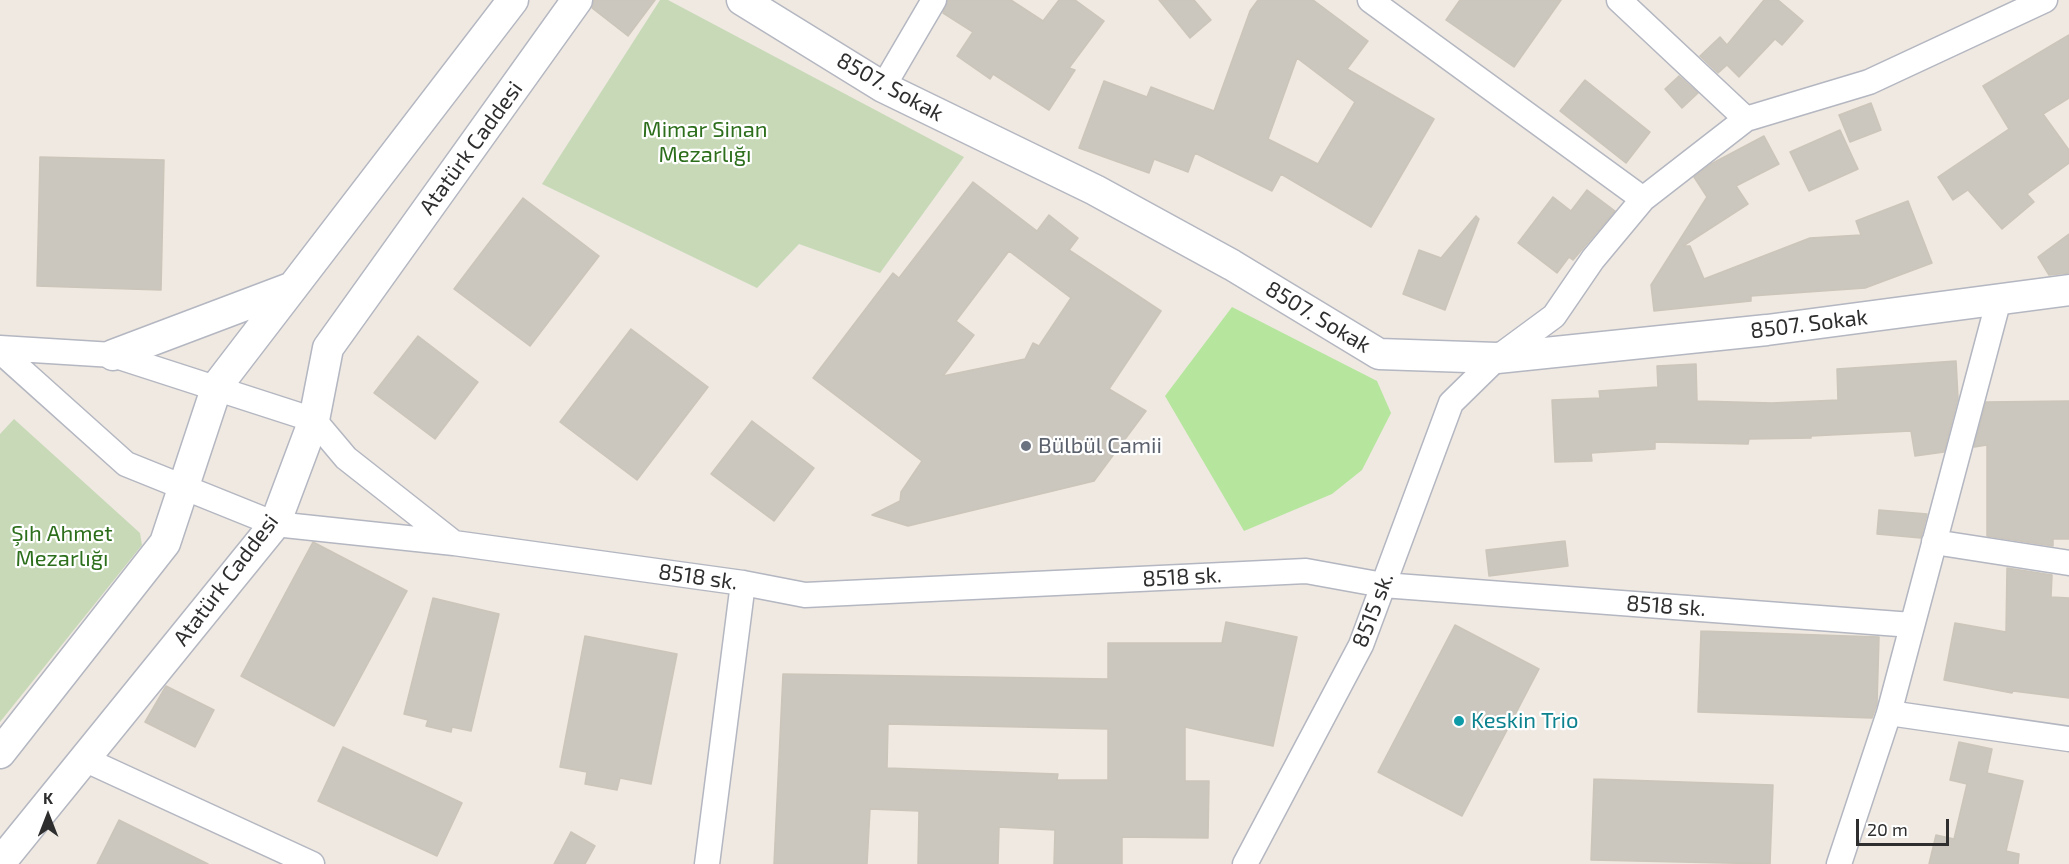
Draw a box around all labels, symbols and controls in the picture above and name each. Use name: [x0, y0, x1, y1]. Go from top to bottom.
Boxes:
street label: 8507. Sokak: [832, 47, 948, 127]
street label: Atatürk Caddesi: [414, 76, 528, 220]
park label: Mimar Sinan Mezarlığı: [642, 117, 768, 168]
street label: 8507. Sokak: [1261, 275, 1375, 359]
street label: 8507. Sokak: [1749, 304, 1869, 344]
place label: Bülbül Camii: [1038, 433, 1162, 459]
marker: Bülbül Camii: [1019, 439, 1033, 453]
street label: Atatürk Caddesi: [168, 509, 284, 651]
park label: Şıh Ahmet Mezarlığı: [11, 521, 113, 572]
street label: 8518 sk.: [657, 558, 739, 596]
street label: 8518 sk.: [1142, 562, 1222, 592]
street label: 8515 sk.: [1347, 569, 1399, 651]
street label: 8518 sk.: [1625, 590, 1707, 622]
place label: Keskin Trio: [1471, 708, 1579, 734]
marker: Keskin Trio: [1452, 714, 1466, 728]
north arrow: [18, 786, 78, 846]
text: K: [43, 788, 53, 807]
scale bar: [1859, 807, 1952, 845]
text: 20 m: [1867, 818, 1908, 840]

